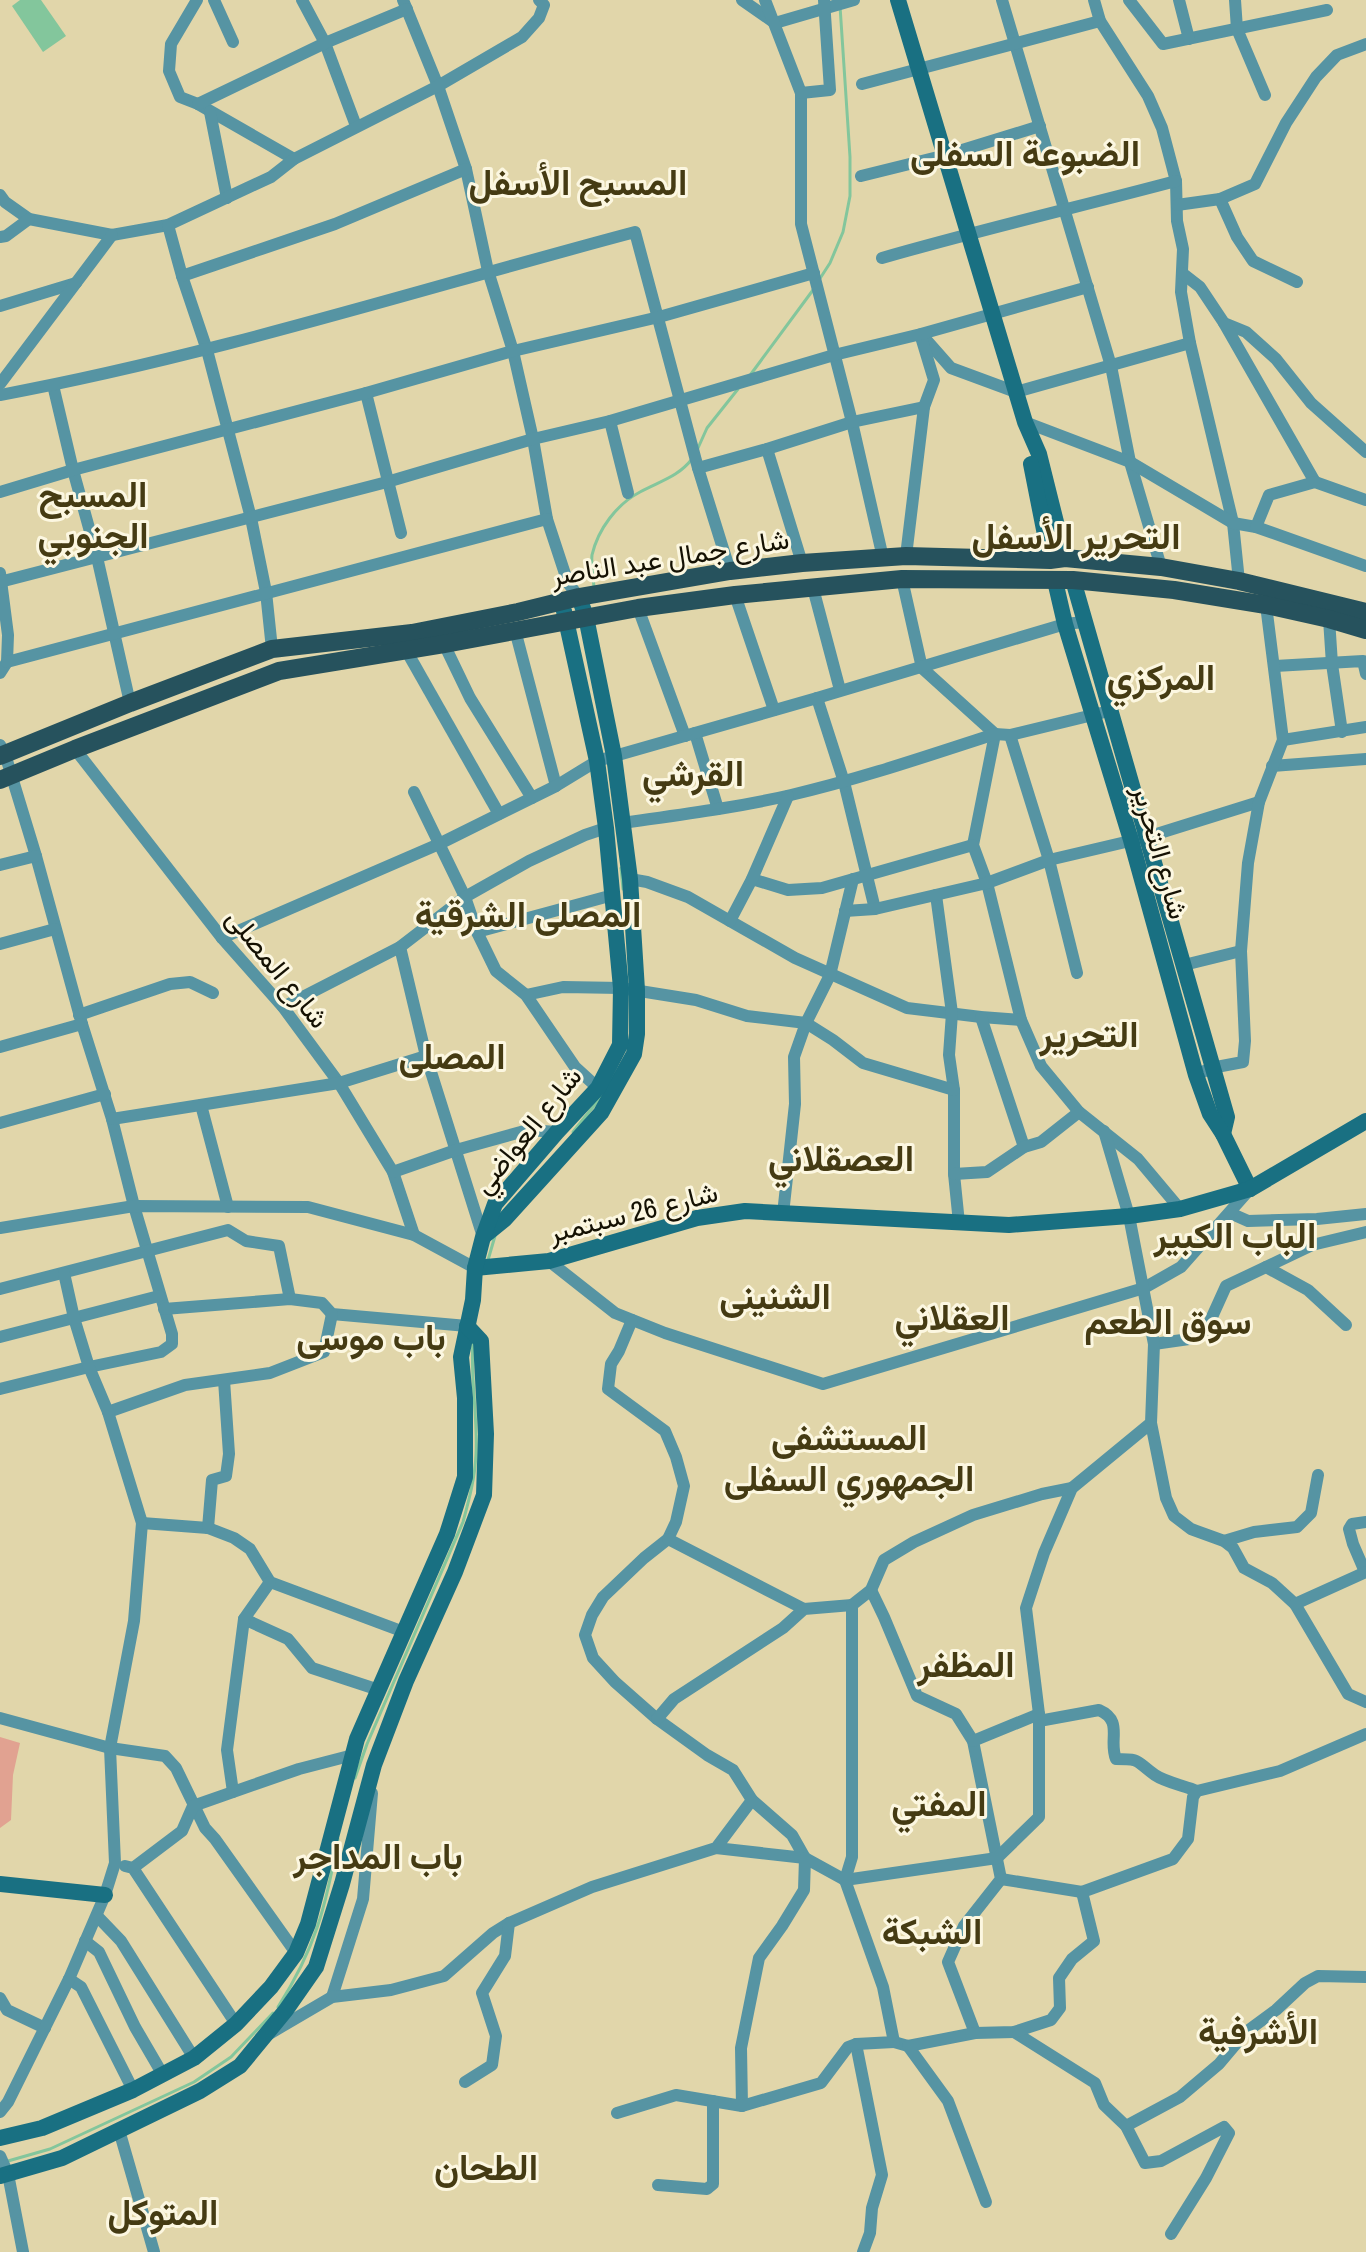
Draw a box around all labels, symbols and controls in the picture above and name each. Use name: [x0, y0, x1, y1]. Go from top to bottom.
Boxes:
district label: الضبوعة السفلى: [910, 129, 1140, 177]
district label: المسبح الأسفل: [469, 158, 687, 207]
district label: المسبح الجنوبي: [37, 470, 149, 565]
district label: التحرير الأسفل: [972, 512, 1180, 560]
street label: شارع جمال عبد الناصر: [547, 519, 792, 595]
district label: المركزي: [1107, 653, 1215, 707]
district label: القرشي: [642, 749, 744, 803]
street label: شارع التحرير: [1123, 780, 1198, 923]
district label: المصلى الشرقية: [415, 890, 641, 938]
street label: شارع المصلى: [218, 900, 338, 1036]
district label: التحرير: [1039, 1010, 1138, 1058]
district label: المصلى: [399, 1032, 505, 1080]
street label: شارع العواضي: [464, 1058, 593, 1204]
district label: العصقلاني: [768, 1134, 914, 1188]
street label: شارع 26 سبتمبر: [543, 1173, 722, 1252]
district label: الباب الكبير: [1153, 1211, 1316, 1259]
district label: الشنينى: [719, 1272, 831, 1320]
district label: العقلاني: [894, 1293, 1010, 1347]
district label: سوق الطعم: [1084, 1297, 1252, 1345]
district label: باب موسى: [296, 1313, 446, 1361]
district label: المستشفى الجمهوري السفلى: [724, 1413, 974, 1508]
district label: المظفر: [916, 1640, 1015, 1688]
district label: المفتي: [891, 1779, 987, 1833]
district label: باب المداجر: [292, 1832, 463, 1880]
district label: الشبكة: [882, 1907, 982, 1955]
district label: الأشرفية: [1198, 2007, 1318, 2055]
district label: الطحان: [434, 2143, 538, 2191]
district label: المتوكل: [108, 2188, 218, 2236]

